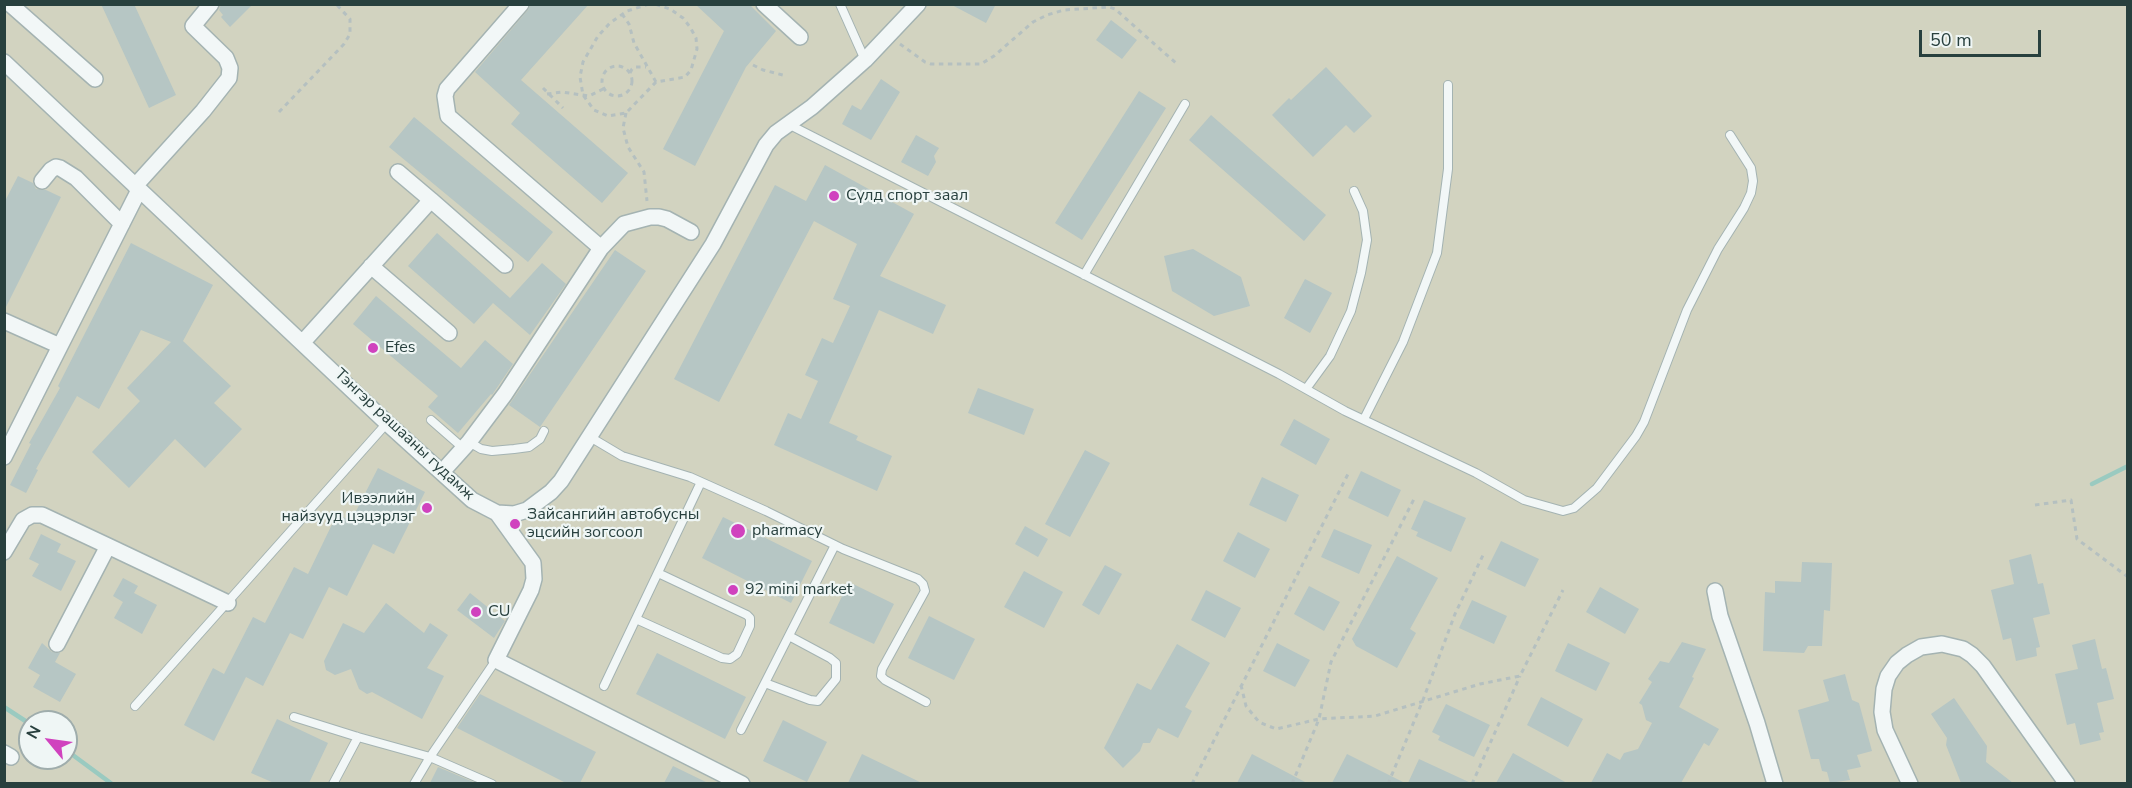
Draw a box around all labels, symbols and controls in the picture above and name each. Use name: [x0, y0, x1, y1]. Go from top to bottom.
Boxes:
scale bar: [1922, 18, 2044, 56]
text: 50 m: [1930, 28, 1972, 52]
place label: Сүлд спорт заал: [846, 186, 968, 206]
marker: Сүлд спорт заал: [827, 189, 841, 203]
place label: Efes: [385, 338, 416, 358]
marker: Efes: [366, 341, 380, 355]
street label: Тэнгэр рашааны гудамж: [330, 365, 478, 505]
place label: Ивээлийн найзууд цэцэрлэг: [281, 489, 415, 527]
marker: Ивээлийн найзууд цэцэрлэг: [420, 501, 434, 515]
place label: Зайсангийн автобусны эцсийн зогсоол: [527, 505, 699, 543]
marker: Зайсангийн автобусны эцсийн зогсоол: [508, 517, 522, 531]
place label: pharmacy: [752, 521, 822, 541]
marker: pharmacy: [729, 522, 747, 540]
place label: 92 mini market: [745, 580, 852, 600]
marker: 92 mini market: [726, 583, 740, 597]
place label: CU: [488, 602, 510, 622]
marker: CU: [469, 605, 483, 619]
north arrow: [18, 710, 78, 770]
text: N: [21, 722, 47, 743]

